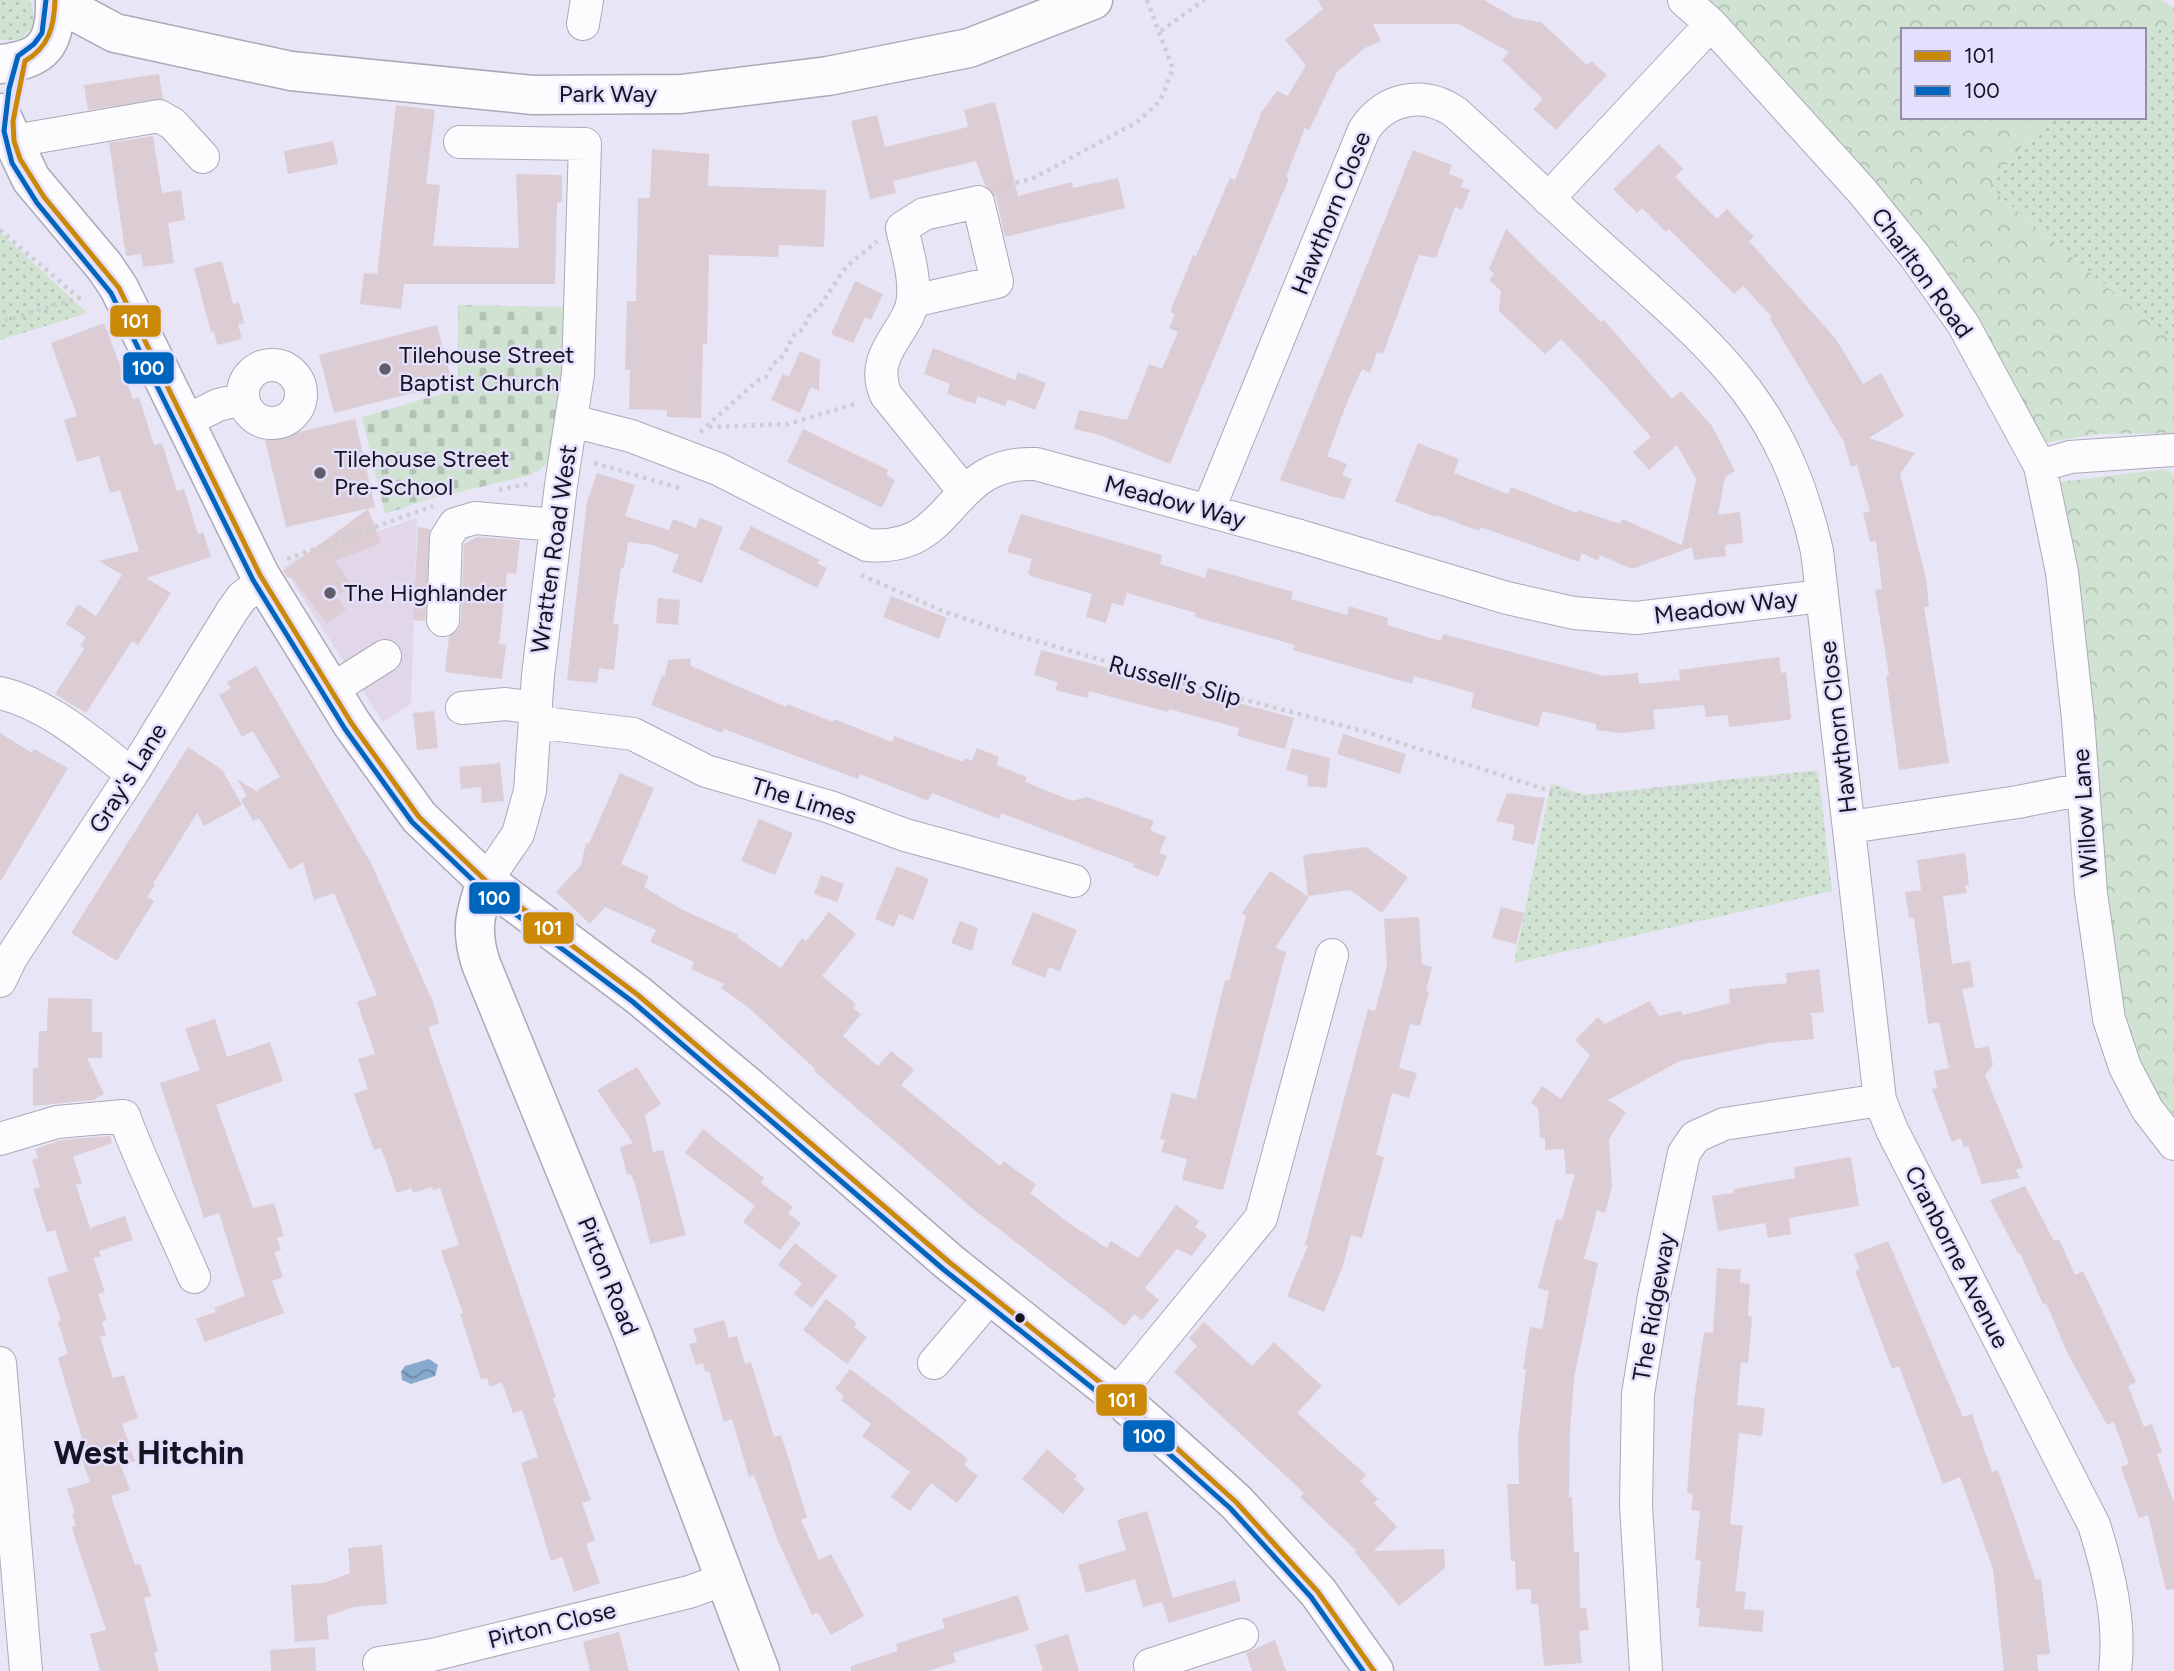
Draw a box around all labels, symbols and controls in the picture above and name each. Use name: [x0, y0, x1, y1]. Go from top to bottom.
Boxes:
legend: [1901, 28, 2146, 119]
text: 101: [1964, 43, 1995, 68]
text: 100: [1964, 78, 2000, 103]
street label: Park Way: [559, 79, 658, 108]
street label: Hawthorn Close: [1285, 127, 1376, 299]
street label: Charlton Road: [1865, 202, 1979, 343]
line badge: 101: [109, 304, 162, 338]
text: 101: [121, 310, 149, 333]
place label: Tilehouse Street Baptist Church: [399, 340, 574, 397]
line badge: 100: [122, 351, 175, 385]
text: 100: [132, 357, 164, 380]
marker: Tilehouse Street Baptist Church: [377, 361, 393, 377]
street label: Wratten Road West: [525, 443, 583, 655]
place label: Tilehouse Street Pre-School: [334, 444, 509, 501]
marker: Tilehouse Street Pre-School: [312, 465, 328, 481]
street label: Meadow Way: [1101, 469, 1249, 534]
place label: The Highlander: [344, 578, 507, 607]
street label: Meadow Way: [1652, 583, 1800, 630]
marker: The Highlander: [322, 585, 338, 601]
street label: Hawthorn Close: [1813, 639, 1862, 815]
street label: Russell's Slip: [1106, 649, 1245, 712]
street label: Gray's Lane: [82, 717, 173, 838]
street label: Willow Lane: [2066, 748, 2103, 878]
street label: The Limes: [748, 771, 860, 830]
line badge: 100: [468, 881, 521, 915]
text: 100: [478, 887, 510, 910]
line badge: 101: [522, 911, 575, 945]
text: 101: [534, 917, 562, 940]
street label: Cranborne Avenue: [1899, 1161, 2016, 1353]
street label: Pirton Road: [572, 1212, 645, 1339]
street label: The Ridgeway: [1626, 1230, 1681, 1383]
unlabelled marker: [1013, 1311, 1027, 1325]
line badge: 101: [1095, 1383, 1148, 1417]
text: 101: [1108, 1389, 1136, 1412]
line badge: 100: [1122, 1419, 1176, 1453]
text: 100: [1133, 1425, 1165, 1448]
district label: West Hitchin: [54, 1434, 244, 1472]
street label: Pirton Close: [485, 1595, 619, 1654]

